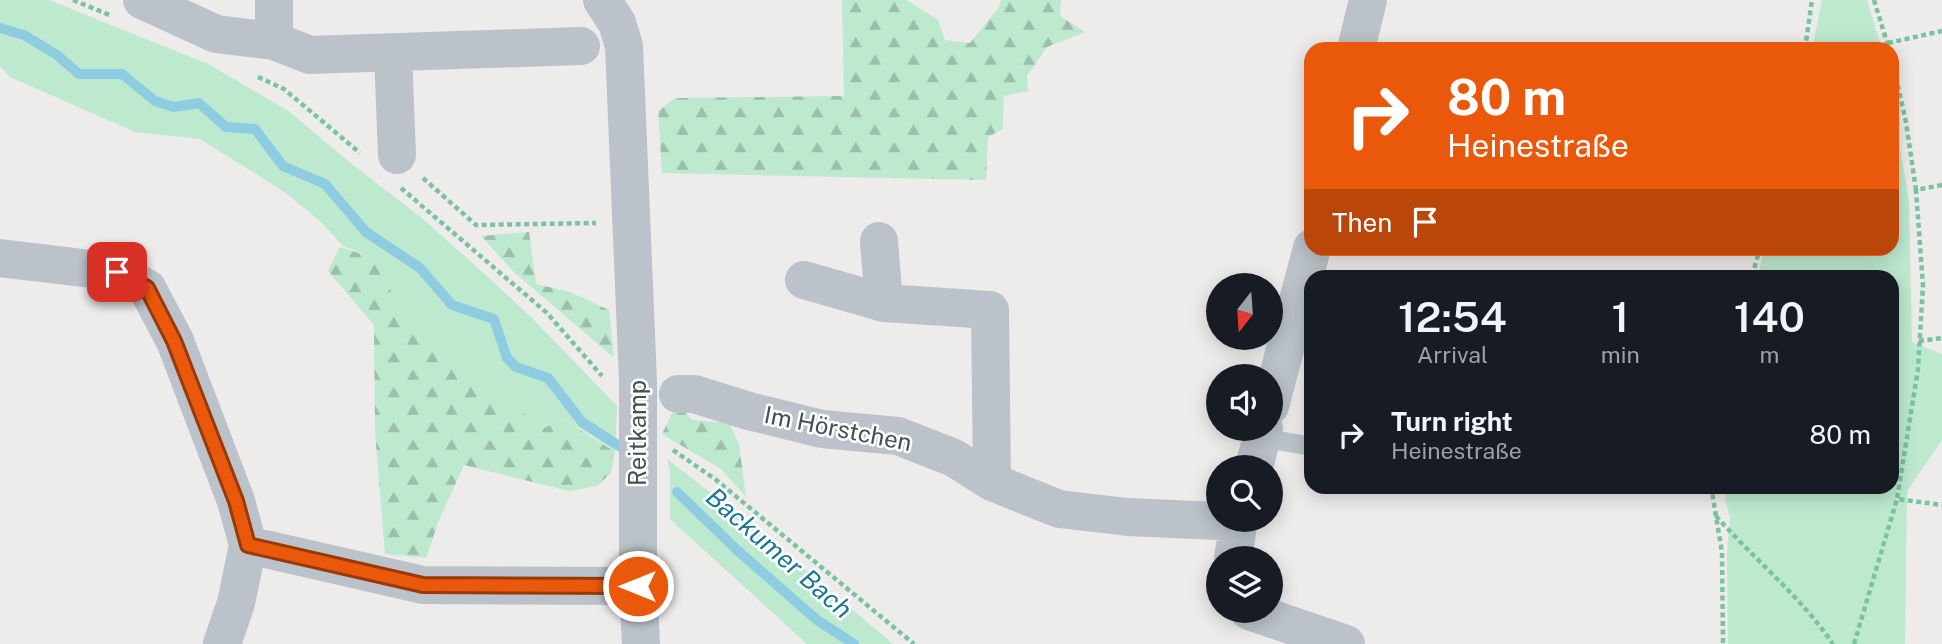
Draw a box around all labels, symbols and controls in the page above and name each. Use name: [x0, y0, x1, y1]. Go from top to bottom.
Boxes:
text: 80 m: [1447, 68, 1566, 126]
icon: right: [1332, 70, 1423, 161]
text: Heinestraße: [1447, 127, 1629, 164]
icon: arrive: [1406, 203, 1444, 241]
text: Then: [1332, 207, 1392, 238]
pin: [87, 242, 147, 302]
icon: arrive: [98, 253, 136, 291]
north arrow: [1206, 273, 1283, 350]
map controls: [1206, 273, 1283, 623]
text: 12:54: [1398, 292, 1507, 341]
text: 1: [1612, 292, 1629, 341]
text: 140: [1734, 292, 1805, 341]
text: Arrival: [1417, 341, 1488, 368]
text: min: [1601, 341, 1640, 368]
text: m: [1759, 341, 1779, 368]
button: sound: [1206, 364, 1283, 441]
street label: Reitkamp: [623, 380, 651, 486]
street label: Im Hörstchen: [762, 400, 914, 456]
text: Turn right: [1391, 406, 1513, 437]
icon: right: [1332, 416, 1370, 454]
text: 80 m: [1810, 419, 1871, 450]
text: Heinestraße: [1391, 437, 1522, 464]
button: search: [1206, 455, 1283, 532]
water label: Backumer Bach: [700, 481, 859, 624]
button: layers: [1206, 546, 1283, 623]
position arrow: [601, 549, 675, 623]

